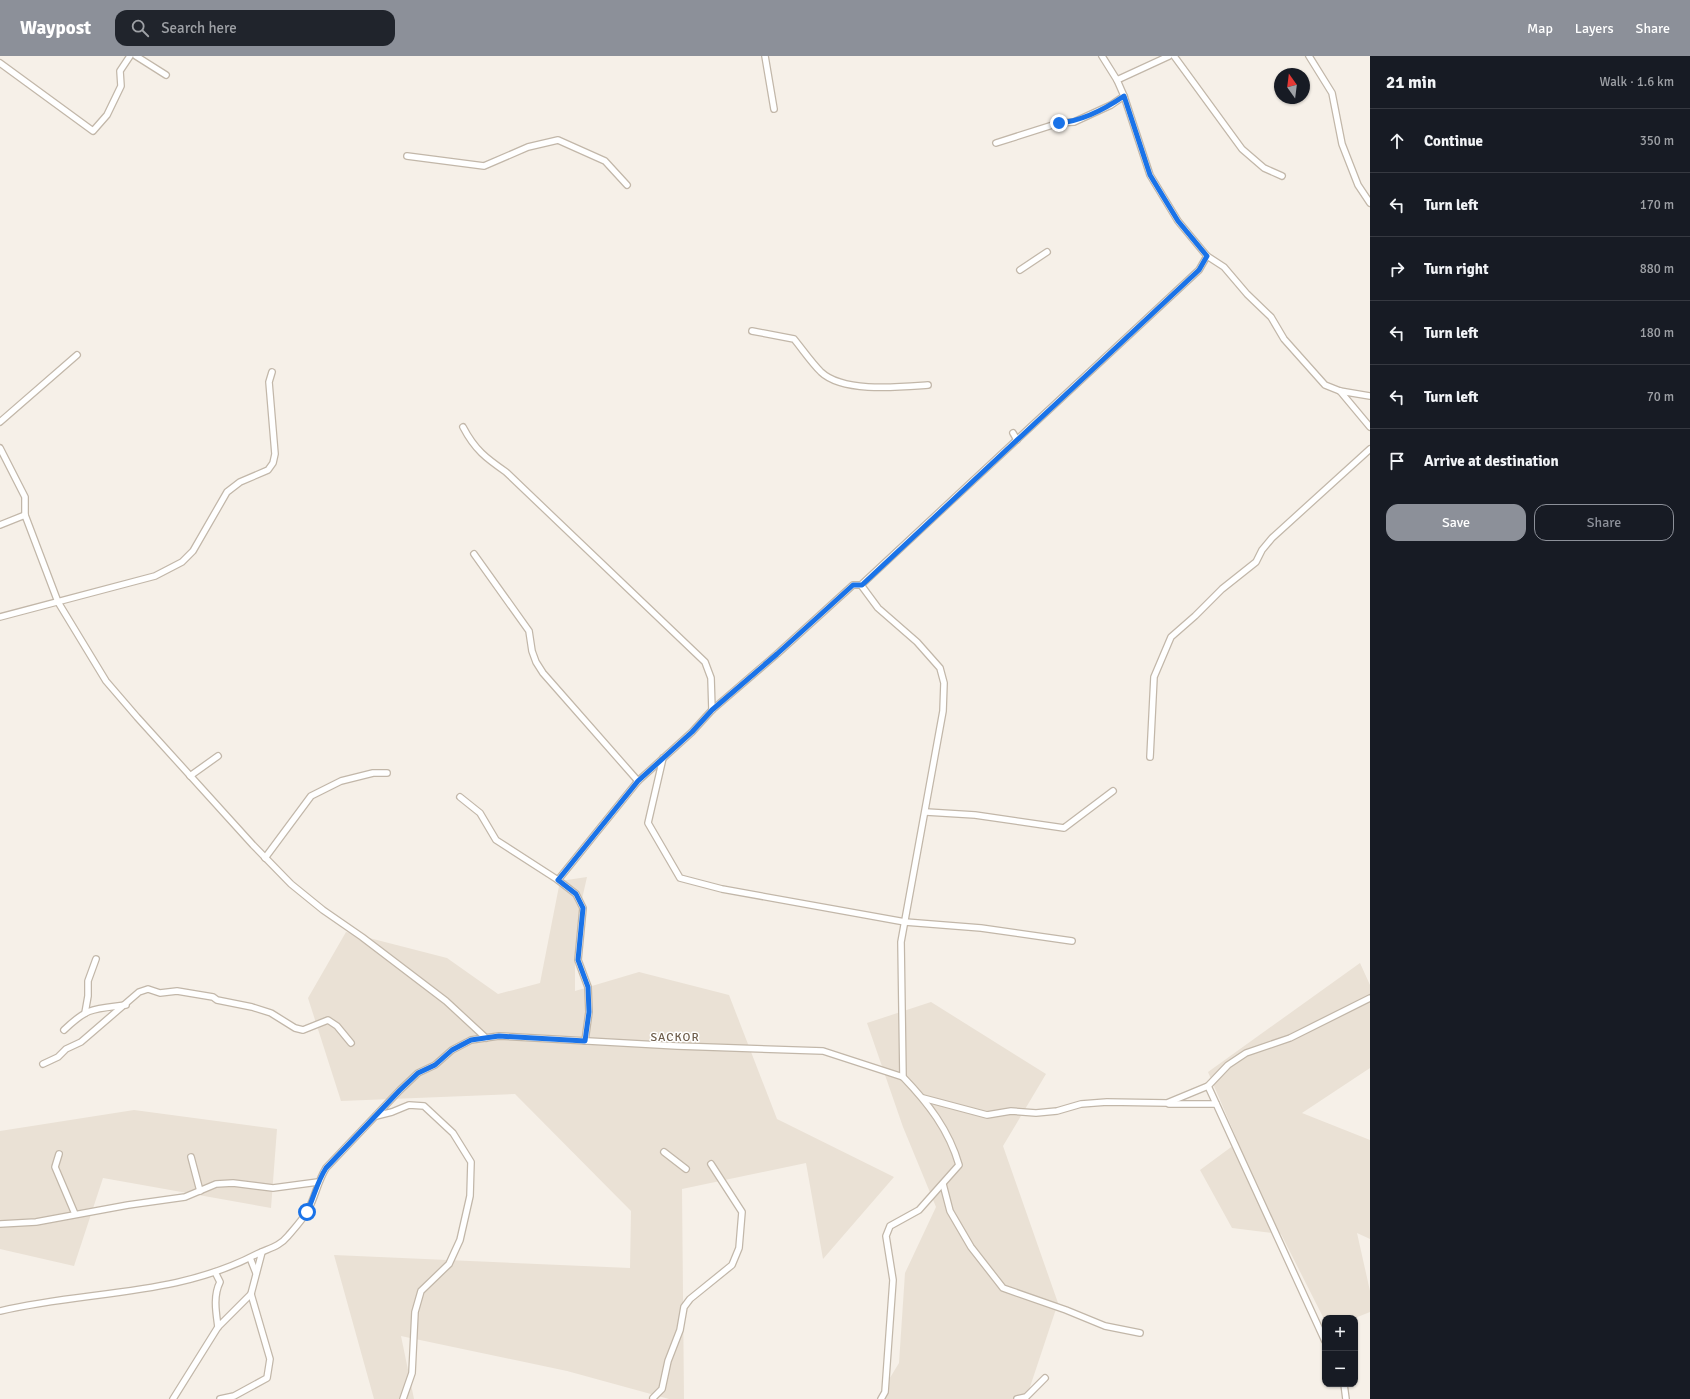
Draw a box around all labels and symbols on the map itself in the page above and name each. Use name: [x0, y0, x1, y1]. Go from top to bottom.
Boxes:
north arrow: [1274, 68, 1310, 104]
route end: [1050, 114, 1068, 132]
district label: SACKOR: [650, 1030, 700, 1045]
route start: [298, 1203, 316, 1221]

